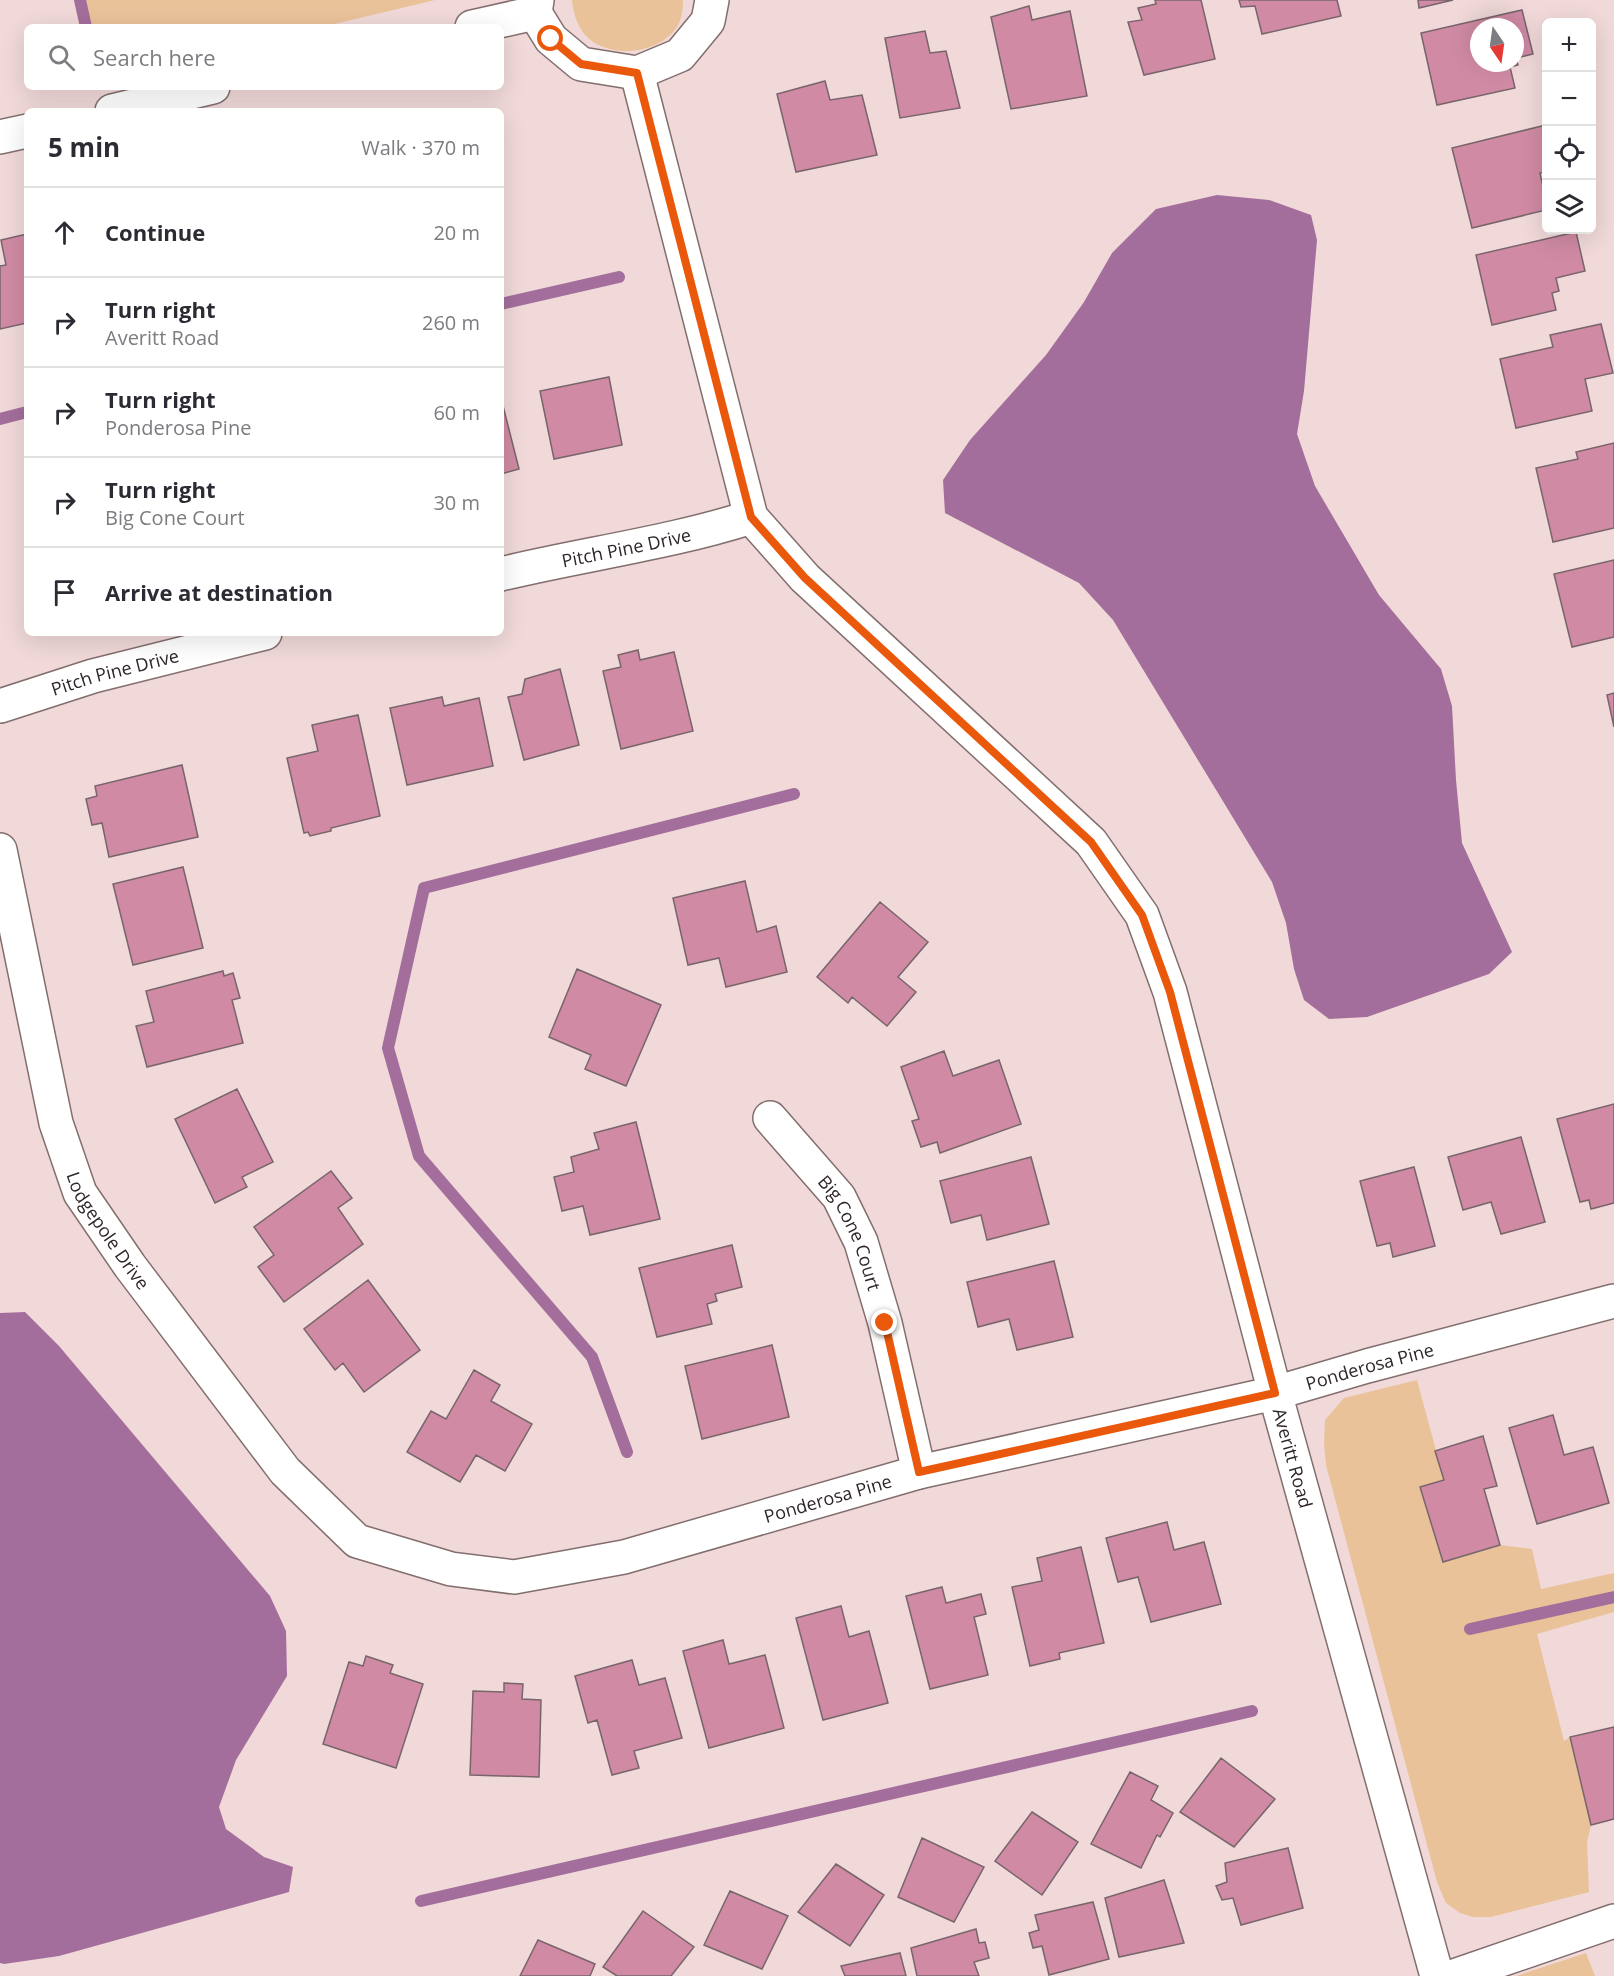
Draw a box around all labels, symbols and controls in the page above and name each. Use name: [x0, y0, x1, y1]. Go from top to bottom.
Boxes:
north arrow: [1470, 18, 1524, 72]
map controls: [1542, 18, 1596, 234]
button: +: [1542, 18, 1596, 72]
search box: [24, 24, 504, 90]
route start: [537, 25, 563, 51]
icon: search: [45, 41, 78, 74]
text: Search here: [93, 42, 216, 72]
button: −: [1542, 72, 1596, 126]
button: locate: [1542, 126, 1596, 180]
text: 5 min: [48, 129, 120, 165]
text: Walk · 370 m: [361, 134, 480, 161]
button: layers: [1542, 180, 1596, 234]
icon: ahead: [48, 216, 81, 249]
text: Continue: [105, 217, 205, 247]
text: 20 m: [433, 219, 480, 246]
text: Turn right: [105, 294, 216, 324]
icon: right: [48, 306, 81, 339]
text: 260 m: [422, 309, 480, 336]
text: Averitt Road: [105, 324, 219, 351]
text: Turn right: [105, 384, 216, 414]
icon: right: [48, 396, 81, 429]
text: 60 m: [433, 399, 480, 426]
text: Ponderosa Pine: [105, 414, 251, 441]
text: Turn right: [105, 474, 216, 504]
icon: right: [48, 486, 81, 519]
text: 30 m: [433, 489, 480, 516]
text: Big Cone Court: [105, 504, 245, 531]
street label: Pitch Pine Drive: [559, 522, 693, 572]
icon: arrive: [48, 576, 81, 609]
text: Arrive at destination: [105, 577, 333, 607]
street label: Pitch Pine Drive: [48, 643, 181, 701]
street label: Lodgepole Drive: [62, 1168, 155, 1294]
street label: Big Cone Court: [813, 1170, 887, 1293]
route end: [871, 1309, 897, 1335]
street label: Ponderosa Pine: [1303, 1337, 1436, 1395]
street label: Averitt Road: [1268, 1405, 1318, 1511]
street label: Ponderosa Pine: [761, 1469, 894, 1528]

